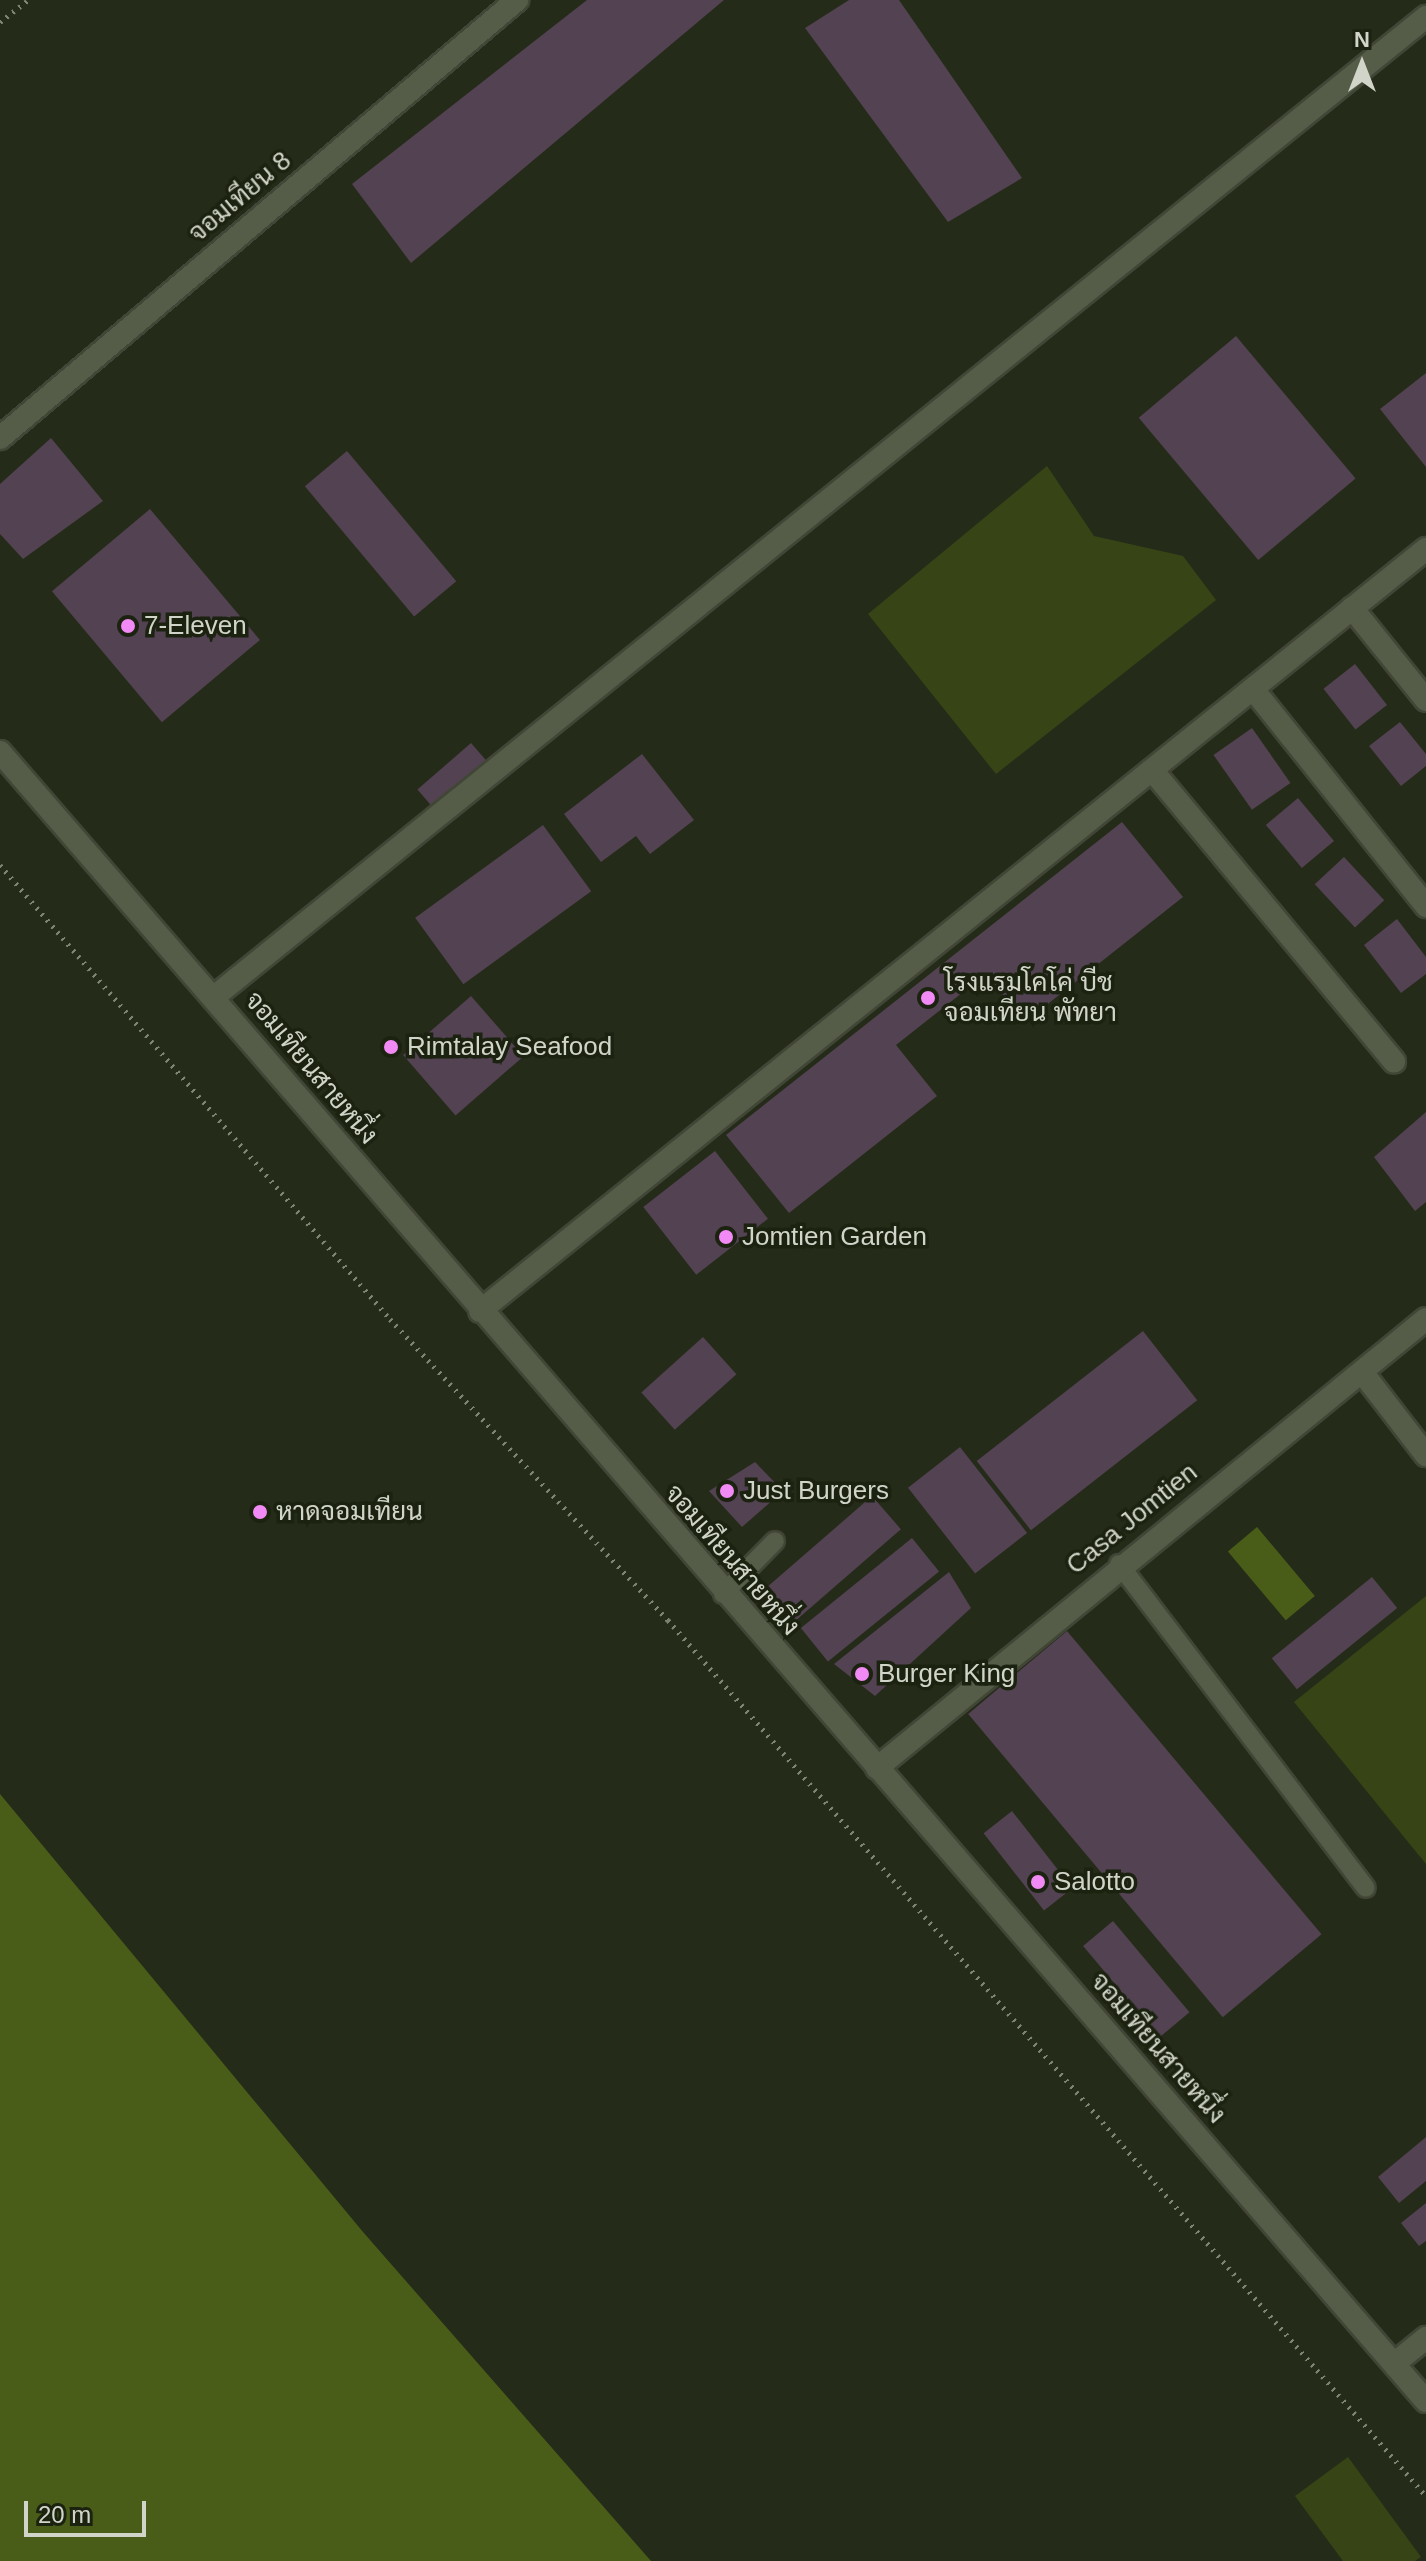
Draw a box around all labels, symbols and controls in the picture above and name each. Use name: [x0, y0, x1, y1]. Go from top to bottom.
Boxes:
north arrow: [1322, 24, 1402, 104]
text: N: [1354, 27, 1370, 52]
street label: จอมเทียน 8: [183, 145, 297, 249]
place label: 7-Eleven: [144, 610, 247, 642]
marker: 7-Eleven: [119, 617, 137, 635]
place label: โรงแรมโคโค่ บีช จอมเทียน พัทยา: [944, 967, 1117, 1028]
street label: จอมเทียนสายหนึ่ง: [238, 985, 384, 1151]
marker: โรงแรมโคโค่ บีช จอมเทียน พัทยา: [919, 989, 937, 1007]
place label: Rimtalay Seafood: [407, 1031, 612, 1063]
marker: Rimtalay Seafood: [382, 1038, 400, 1056]
place label: Jomtien Garden: [742, 1221, 927, 1253]
marker: Jomtien Garden: [717, 1228, 735, 1246]
street label: Casa Jomtien: [1060, 1457, 1204, 1581]
place label: Just Burgers: [743, 1475, 889, 1507]
street label: จอมเทียนสายหนึ่ง: [658, 1478, 806, 1642]
marker: Just Burgers: [718, 1482, 736, 1500]
place label: หาดจอมเทียน: [276, 1496, 423, 1528]
marker: หาดจอมเทียน: [251, 1503, 269, 1521]
place label: Burger King: [878, 1658, 1015, 1690]
marker: Burger King: [853, 1665, 871, 1683]
place label: Salotto: [1054, 1866, 1135, 1898]
marker: Salotto: [1029, 1873, 1047, 1891]
street label: จอมเทียนสายหนึ่ง: [1084, 1966, 1232, 2130]
scale bar: [28, 2485, 150, 2535]
text: 20 m: [38, 2501, 91, 2528]

